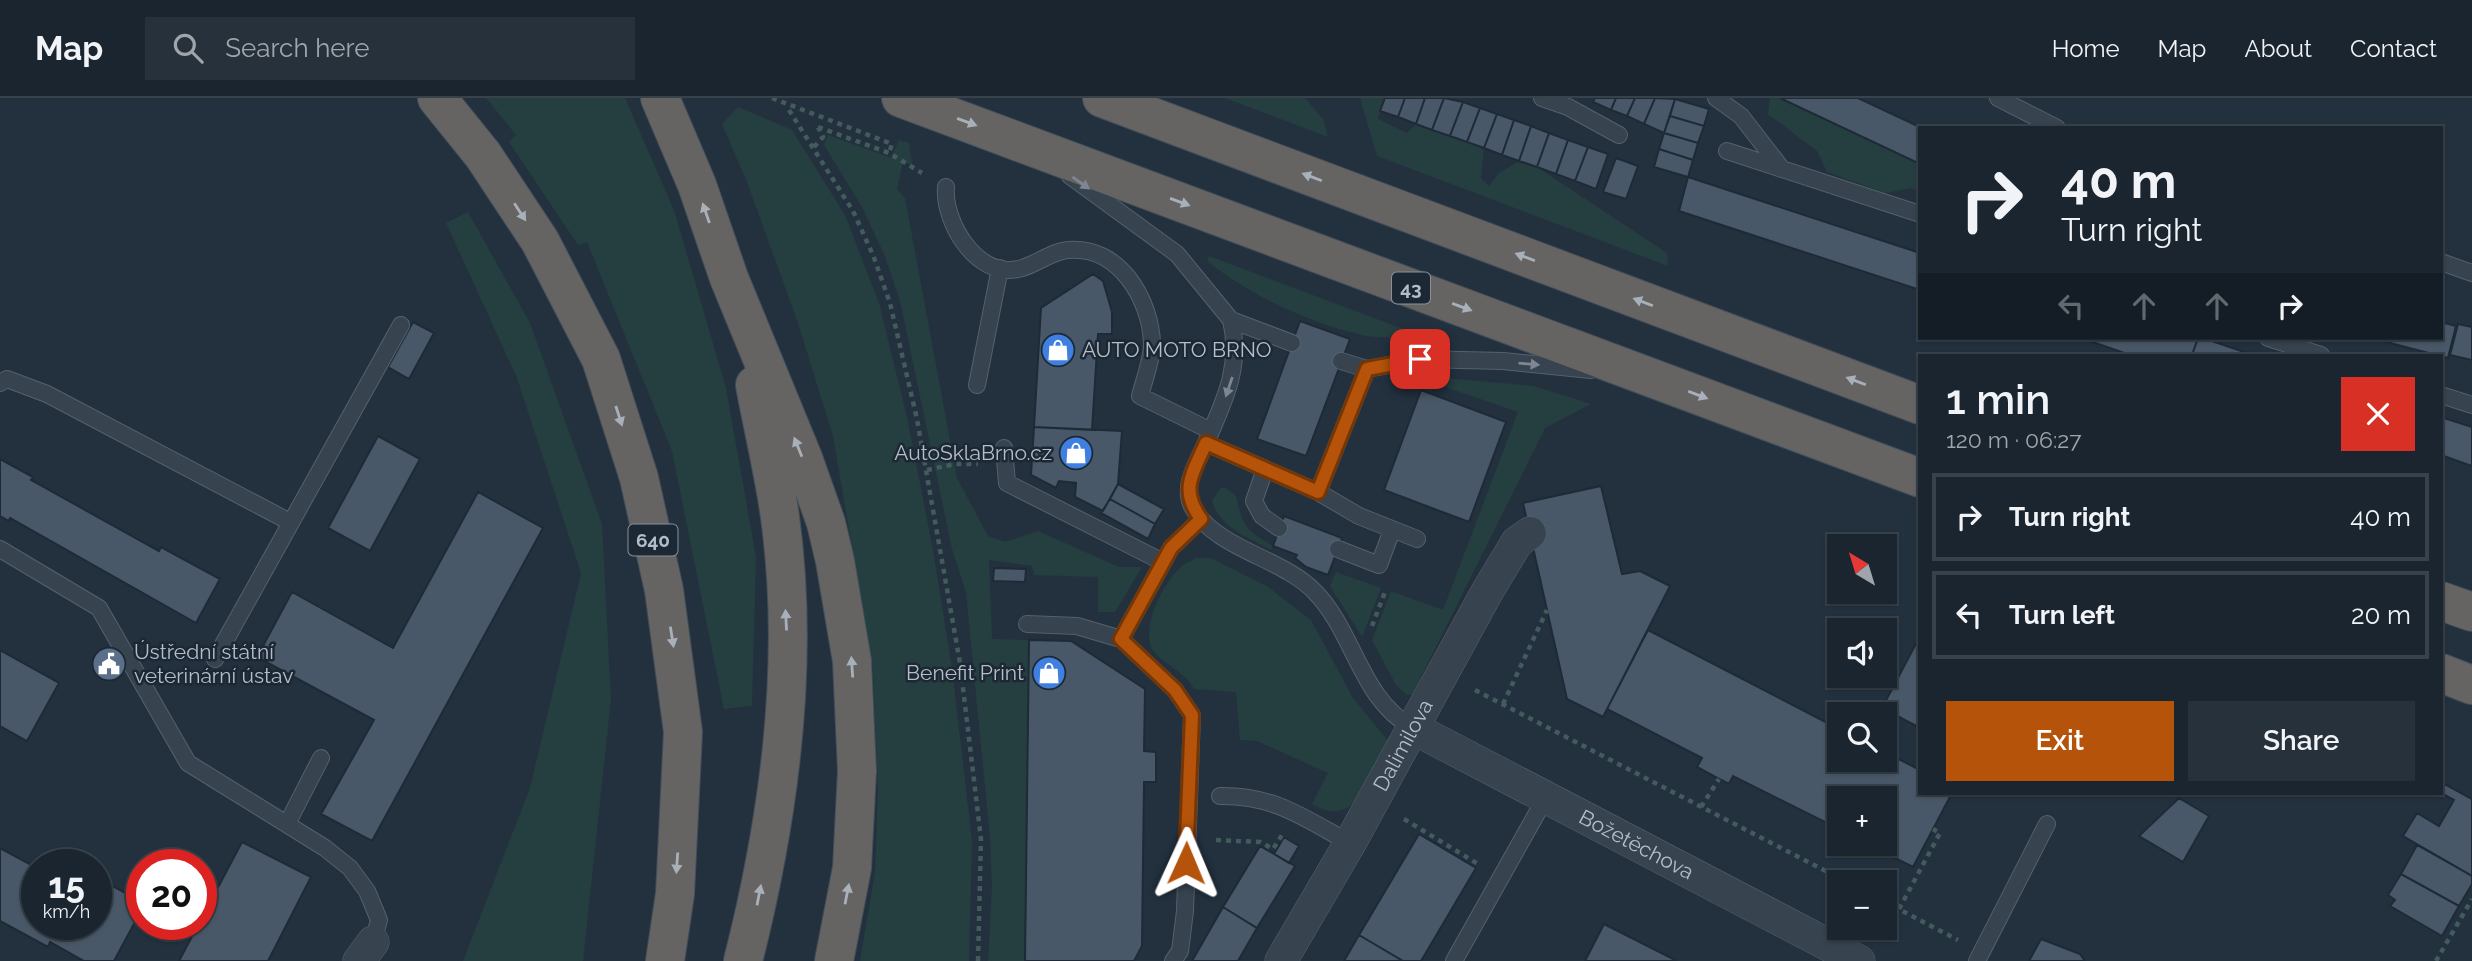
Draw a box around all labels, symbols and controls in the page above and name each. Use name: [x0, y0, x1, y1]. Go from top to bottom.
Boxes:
search box: [145, 17, 635, 80]
text: Map: [35, 29, 103, 68]
icon: search: [169, 29, 207, 67]
text: Search here: [225, 33, 370, 63]
text: Home: [2052, 34, 2120, 63]
text: Map: [2158, 34, 2206, 63]
text: About: [2244, 34, 2312, 63]
text: Contact: [2350, 34, 2437, 63]
one-way arrow: [956, 117, 977, 128]
text: 40 m: [2061, 152, 2176, 209]
icon: right: [1946, 154, 2037, 245]
one-way arrow: [1302, 171, 1323, 182]
one-way arrow: [1072, 176, 1090, 190]
one-way arrow: [1169, 196, 1190, 207]
one-way arrow: [514, 202, 527, 222]
one-way arrow: [700, 203, 711, 224]
text: Turn right: [2061, 211, 2202, 248]
one-way arrow: [1515, 252, 1536, 263]
road number: 43: [1392, 272, 1430, 304]
icon: left: [2052, 287, 2090, 325]
icon: ahead: [2125, 287, 2163, 325]
icon: ahead: [2198, 287, 2236, 325]
icon: right: [2271, 287, 2309, 325]
one-way arrow: [1632, 296, 1653, 307]
one-way arrow: [1451, 301, 1472, 312]
pin: [1390, 329, 1450, 389]
shop icon: AUTO MOTO BRNO: [1039, 331, 1077, 369]
place label: AUTO MOTO BRNO: [1082, 337, 1272, 362]
icon: arrive: [1401, 340, 1439, 378]
one-way arrow: [1519, 359, 1541, 370]
text: 1 min: [1946, 375, 2050, 424]
one-way arrow: [1845, 376, 1866, 387]
one-way arrow: [1223, 377, 1234, 398]
button: close: [2341, 377, 2415, 451]
one-way arrow: [1688, 389, 1709, 400]
one-way arrow: [614, 406, 625, 427]
text: 120 m · 06:27: [1946, 426, 2082, 453]
shop icon: AutoSklaBrno.cz: [1057, 434, 1095, 472]
one-way arrow: [792, 437, 803, 458]
place label: AutoSklaBrno.cz: [894, 440, 1052, 465]
icon: right: [1950, 498, 1988, 536]
text: Turn right: [2009, 502, 2130, 532]
text: 40 m: [2350, 502, 2411, 532]
road number: 640: [628, 524, 678, 556]
north arrow: [1827, 534, 1897, 604]
map controls: [1827, 534, 1897, 940]
icon: left: [1950, 596, 1988, 634]
text: Turn left: [2009, 600, 2115, 630]
text: 20 m: [2351, 600, 2411, 630]
one-way arrow: [780, 609, 791, 631]
button: sound: [1827, 618, 1897, 688]
one-way arrow: [667, 626, 678, 648]
place label: Ústřední státní veterinární ústav: [134, 639, 293, 688]
public building icon: Ústřední státní veterinární ústav: [90, 645, 128, 683]
shop icon: Benefit Print: [1030, 654, 1068, 692]
one-way arrow: [846, 656, 857, 678]
place label: Benefit Print: [906, 660, 1024, 685]
street label: Dalimilova: [1368, 695, 1438, 795]
button: Exit: [1946, 701, 2174, 781]
button: Share: [2188, 701, 2415, 781]
button: search: [1827, 702, 1897, 772]
button: +: [1827, 786, 1897, 856]
street label: Božetěchova: [1575, 804, 1698, 885]
position arrow: [1149, 826, 1223, 900]
speed limit sign: 20: [126, 849, 217, 940]
one-way arrow: [671, 853, 682, 875]
text: 15: [48, 865, 85, 906]
button: −: [1827, 870, 1897, 940]
one-way arrow: [842, 883, 853, 905]
one-way arrow: [754, 884, 765, 906]
text: km/h: [43, 901, 90, 922]

